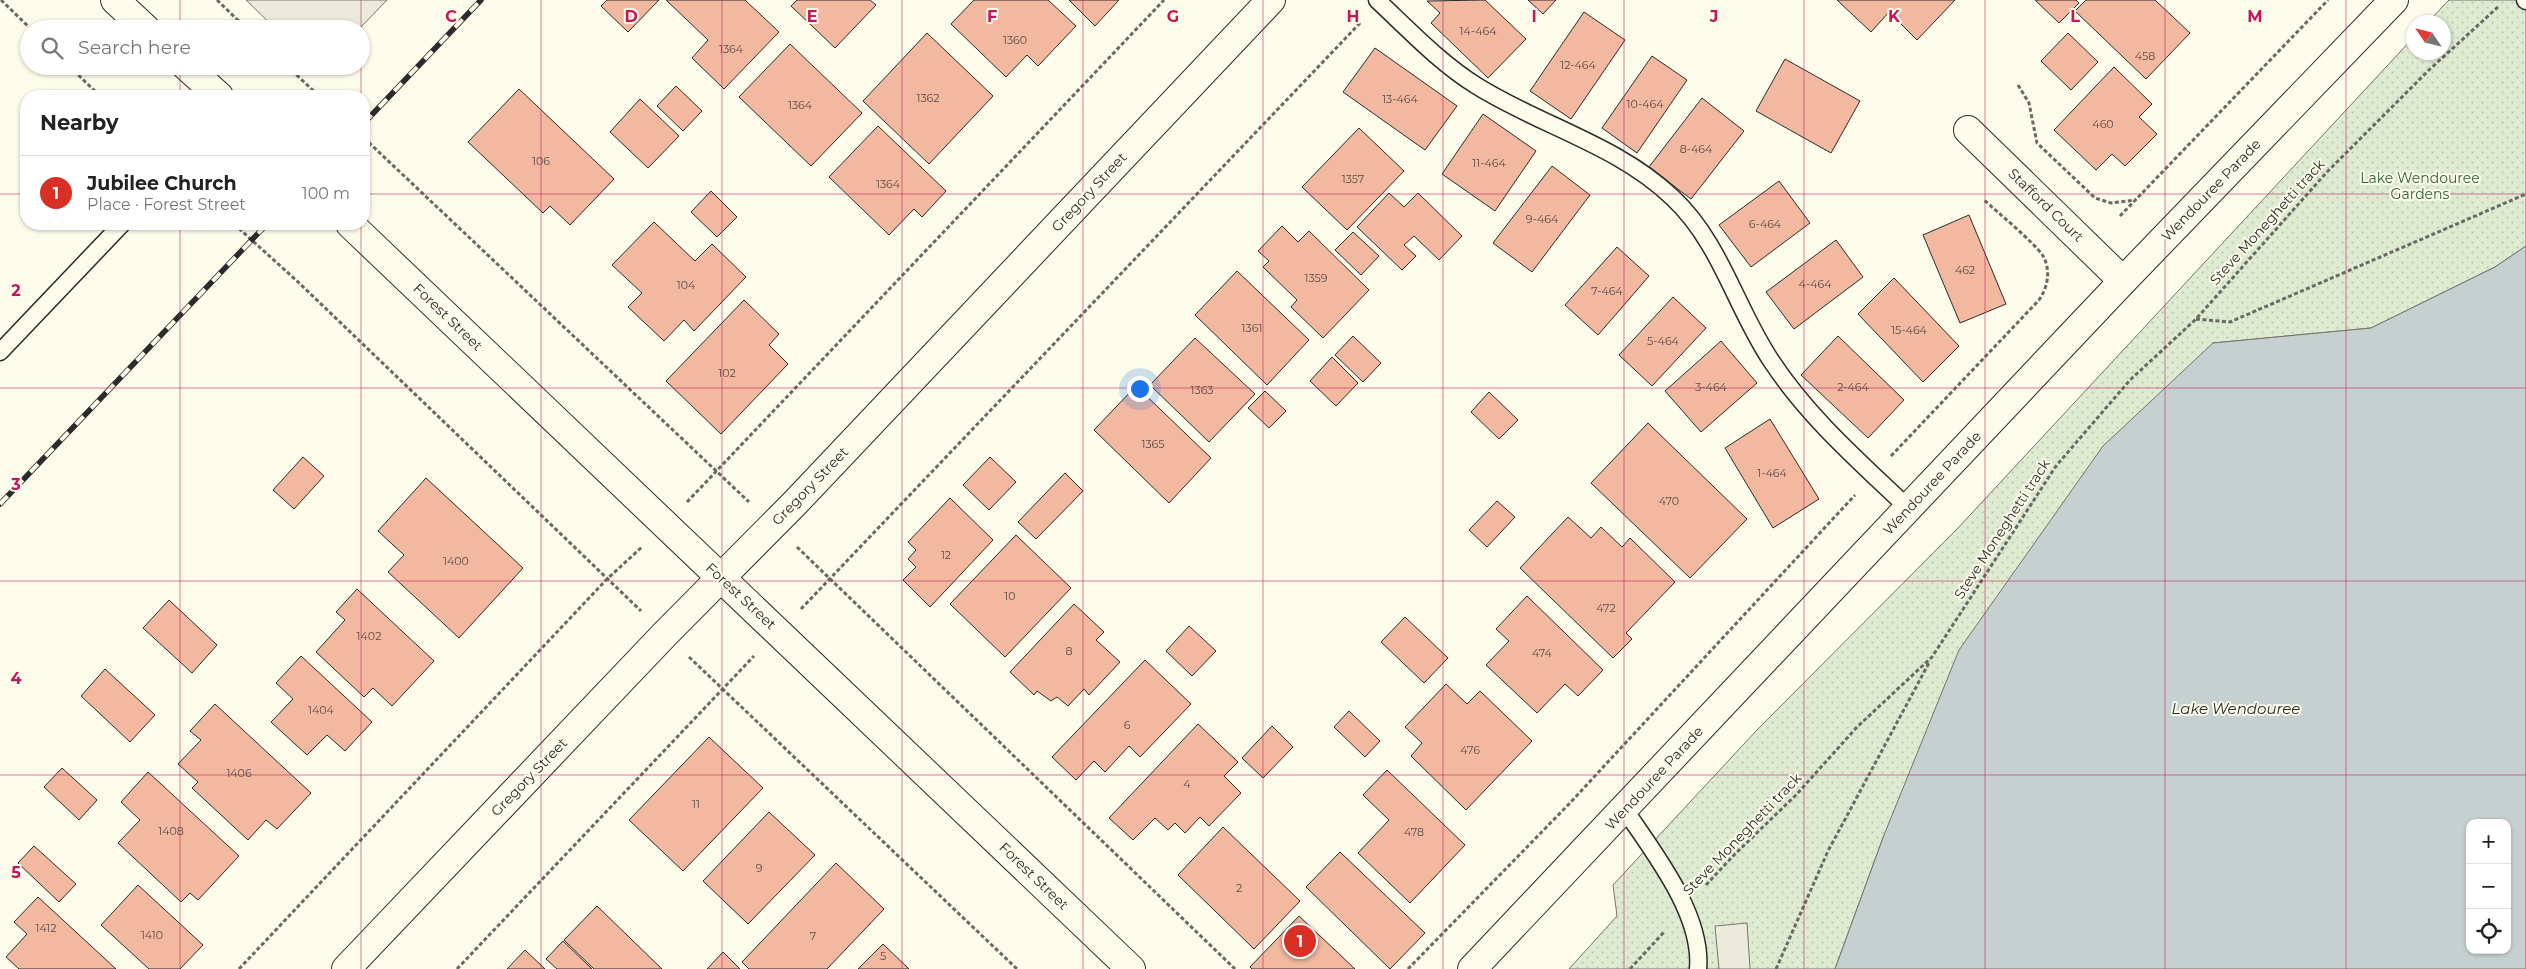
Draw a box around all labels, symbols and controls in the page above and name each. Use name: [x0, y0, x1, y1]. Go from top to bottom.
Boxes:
text: C: [445, 7, 457, 26]
text: D: [624, 7, 638, 26]
text: E: [807, 7, 817, 26]
text: F: [987, 7, 997, 26]
text: G: [1167, 7, 1179, 26]
text: H: [1347, 7, 1359, 26]
text: I: [1531, 7, 1537, 26]
text: J: [1709, 7, 1718, 26]
text: K: [1888, 7, 1901, 26]
text: L: [2070, 7, 2080, 26]
text: M: [2247, 7, 2263, 26]
north arrow: [2406, 15, 2451, 60]
search box: [20, 20, 370, 75]
house number: 14-464: [1460, 24, 1497, 38]
house number: 1360: [1003, 33, 1027, 47]
icon: search: [38, 34, 66, 62]
text: Search here: [78, 36, 191, 59]
house number: 1364: [719, 42, 744, 56]
house number: 458: [2135, 49, 2155, 63]
house number: 12-464: [1560, 58, 1597, 72]
house number: 1362: [916, 91, 940, 105]
house number: 13-464: [1382, 92, 1419, 106]
house number: 10-464: [1627, 97, 1664, 111]
house number: 1364: [788, 98, 813, 112]
text: Nearby: [40, 110, 119, 135]
house number: 460: [2092, 117, 2114, 131]
street label: Wendouree Parade: [2157, 135, 2265, 245]
house number: 8-464: [1680, 142, 1713, 156]
street label: Gregory Street: [1048, 148, 1131, 236]
house number: 106: [532, 154, 550, 168]
street label: Steve Moneghetti track: [2206, 155, 2329, 289]
house number: 11-464: [1472, 156, 1506, 170]
street label: Stafford Court: [2004, 164, 2088, 246]
park label: Lake Wendouree Gardens: [2360, 169, 2480, 203]
text: Jubilee Church: [87, 172, 237, 195]
house number: 1357: [1342, 172, 1364, 186]
house number: 1364: [876, 177, 901, 191]
text: 1: [53, 184, 59, 203]
text: 100 m: [302, 184, 350, 203]
text: Place · Forest Street: [87, 195, 246, 214]
house number: 9-464: [1526, 212, 1559, 226]
house number: 6-464: [1749, 217, 1782, 231]
house number: 462: [1955, 263, 1975, 277]
house number: 1359: [1305, 271, 1328, 285]
house number: 4-464: [1799, 277, 1832, 291]
house number: 104: [677, 278, 696, 292]
street label: Forest Street: [409, 279, 487, 355]
text: 2: [11, 281, 21, 300]
house number: 7-464: [1591, 284, 1623, 298]
house number: 1361: [1242, 321, 1262, 335]
house number: 15-464: [1891, 323, 1928, 337]
house number: 5-464: [1647, 334, 1680, 348]
house number: 102: [718, 366, 736, 380]
your location: [1127, 376, 1153, 402]
house number: 3-464: [1695, 380, 1728, 394]
house number: 2-464: [1837, 380, 1870, 394]
house number: 1363: [1190, 383, 1214, 397]
street label: Wendouree Parade: [1879, 427, 1985, 539]
house number: 1365: [1141, 437, 1165, 451]
street label: Gregory Street: [768, 443, 852, 529]
street label: Steve Moneghetti track: [1950, 455, 2054, 602]
house number: 1-464: [1757, 466, 1787, 480]
text: 3: [10, 475, 21, 494]
house number: 470: [1659, 494, 1679, 508]
house number: 12: [941, 548, 951, 562]
house number: 1400: [443, 554, 469, 568]
street label: Forest Street: [702, 559, 780, 633]
house number: 10: [1004, 589, 1016, 603]
house number: 472: [1596, 601, 1616, 615]
house number: 1402: [357, 629, 381, 643]
house number: 8: [1065, 644, 1073, 658]
house number: 474: [1532, 646, 1553, 660]
text: 4: [10, 669, 22, 688]
water label: Lake Wendouree: [2172, 699, 2300, 718]
house number: 1404: [308, 703, 335, 717]
house number: 6: [1124, 718, 1131, 732]
street label: Wendouree Parade: [1601, 722, 1707, 834]
street label: Gregory Street: [487, 734, 571, 820]
house number: 476: [1460, 743, 1480, 757]
house number: 1406: [226, 766, 252, 780]
street label: Steve Moneghetti track: [1679, 769, 1806, 899]
house number: 4: [1183, 777, 1191, 791]
house number: 11: [692, 797, 700, 811]
map controls: [2466, 819, 2511, 954]
button: +: [2466, 819, 2511, 864]
house number: 1408: [158, 824, 184, 838]
house number: 478: [1404, 825, 1424, 839]
street label: Forest Street: [995, 838, 1073, 914]
house number: 9: [756, 861, 763, 875]
text: 5: [11, 863, 21, 882]
button: −: [2466, 864, 2511, 909]
house number: 2: [1236, 881, 1242, 895]
button: locate: [2466, 909, 2511, 954]
house number: 1412: [35, 921, 57, 935]
pin: 1: [1284, 922, 1316, 960]
house number: 1410: [141, 928, 163, 942]
house number: 7: [810, 929, 816, 943]
house number: 5: [880, 949, 886, 963]

